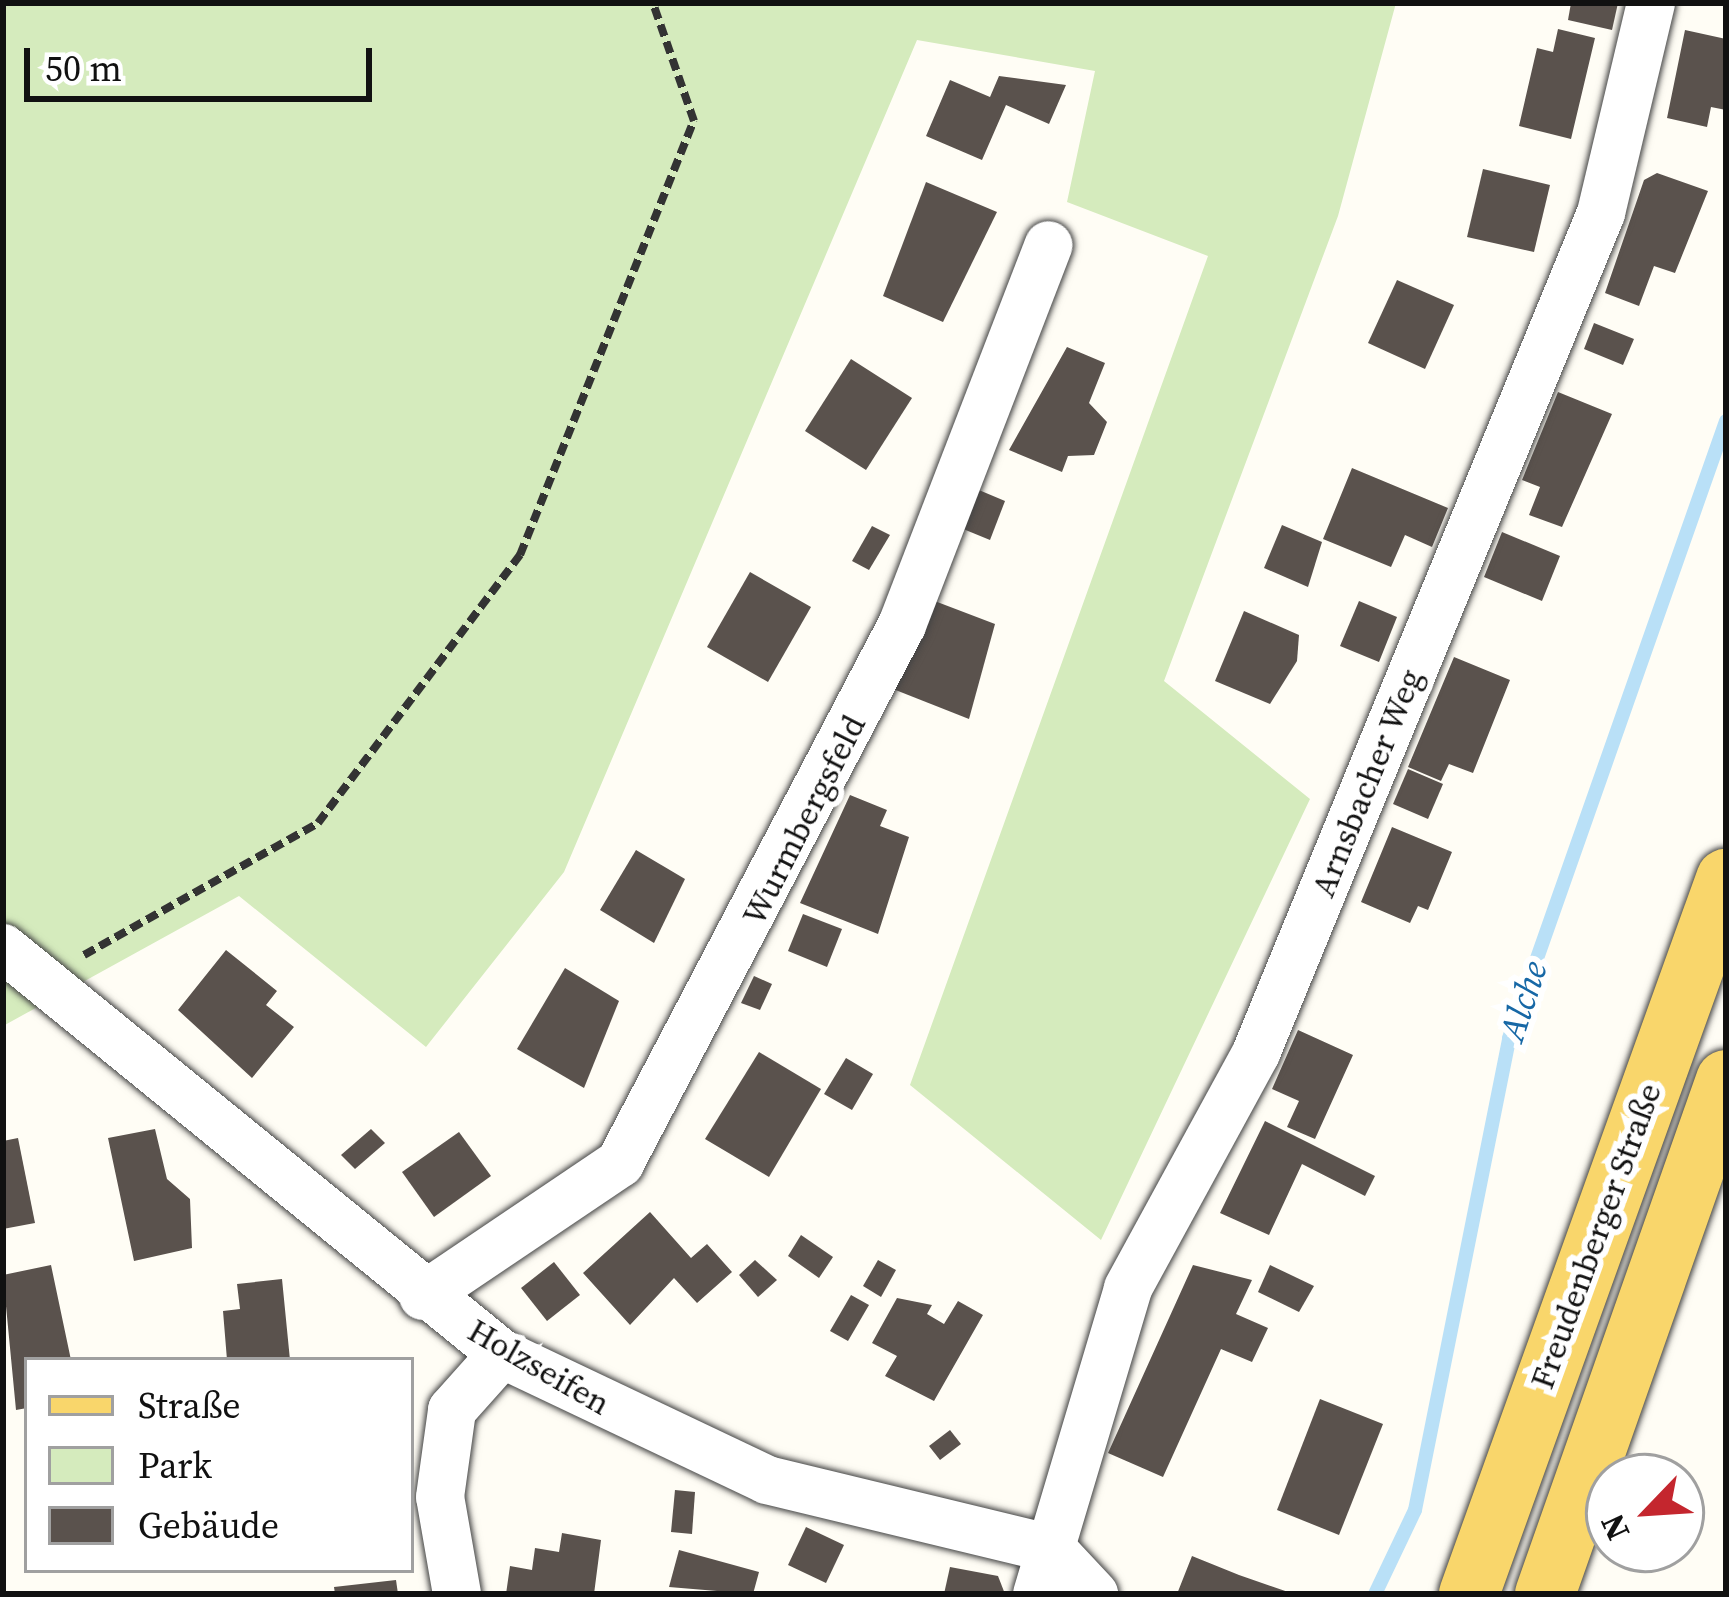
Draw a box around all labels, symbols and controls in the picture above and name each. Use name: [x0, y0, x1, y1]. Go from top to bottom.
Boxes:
scale bar: [30, 24, 378, 98]
text: 50 m: [45, 44, 122, 93]
street label: Arnsbacher Weg: [1303, 663, 1431, 903]
street label: Wurmbergsfeld: [734, 709, 874, 931]
water label: Alche: [1490, 956, 1556, 1046]
street label: Freudenberger Straße: [1522, 1078, 1670, 1394]
street label: Holzseifen: [461, 1311, 617, 1423]
legend: [24, 1357, 414, 1573]
text: Straße: [138, 1381, 241, 1430]
text: Park: [138, 1441, 212, 1490]
north arrow: [1585, 1453, 1705, 1573]
text: Gebäude: [138, 1501, 279, 1550]
text: N: [1589, 1507, 1640, 1548]

